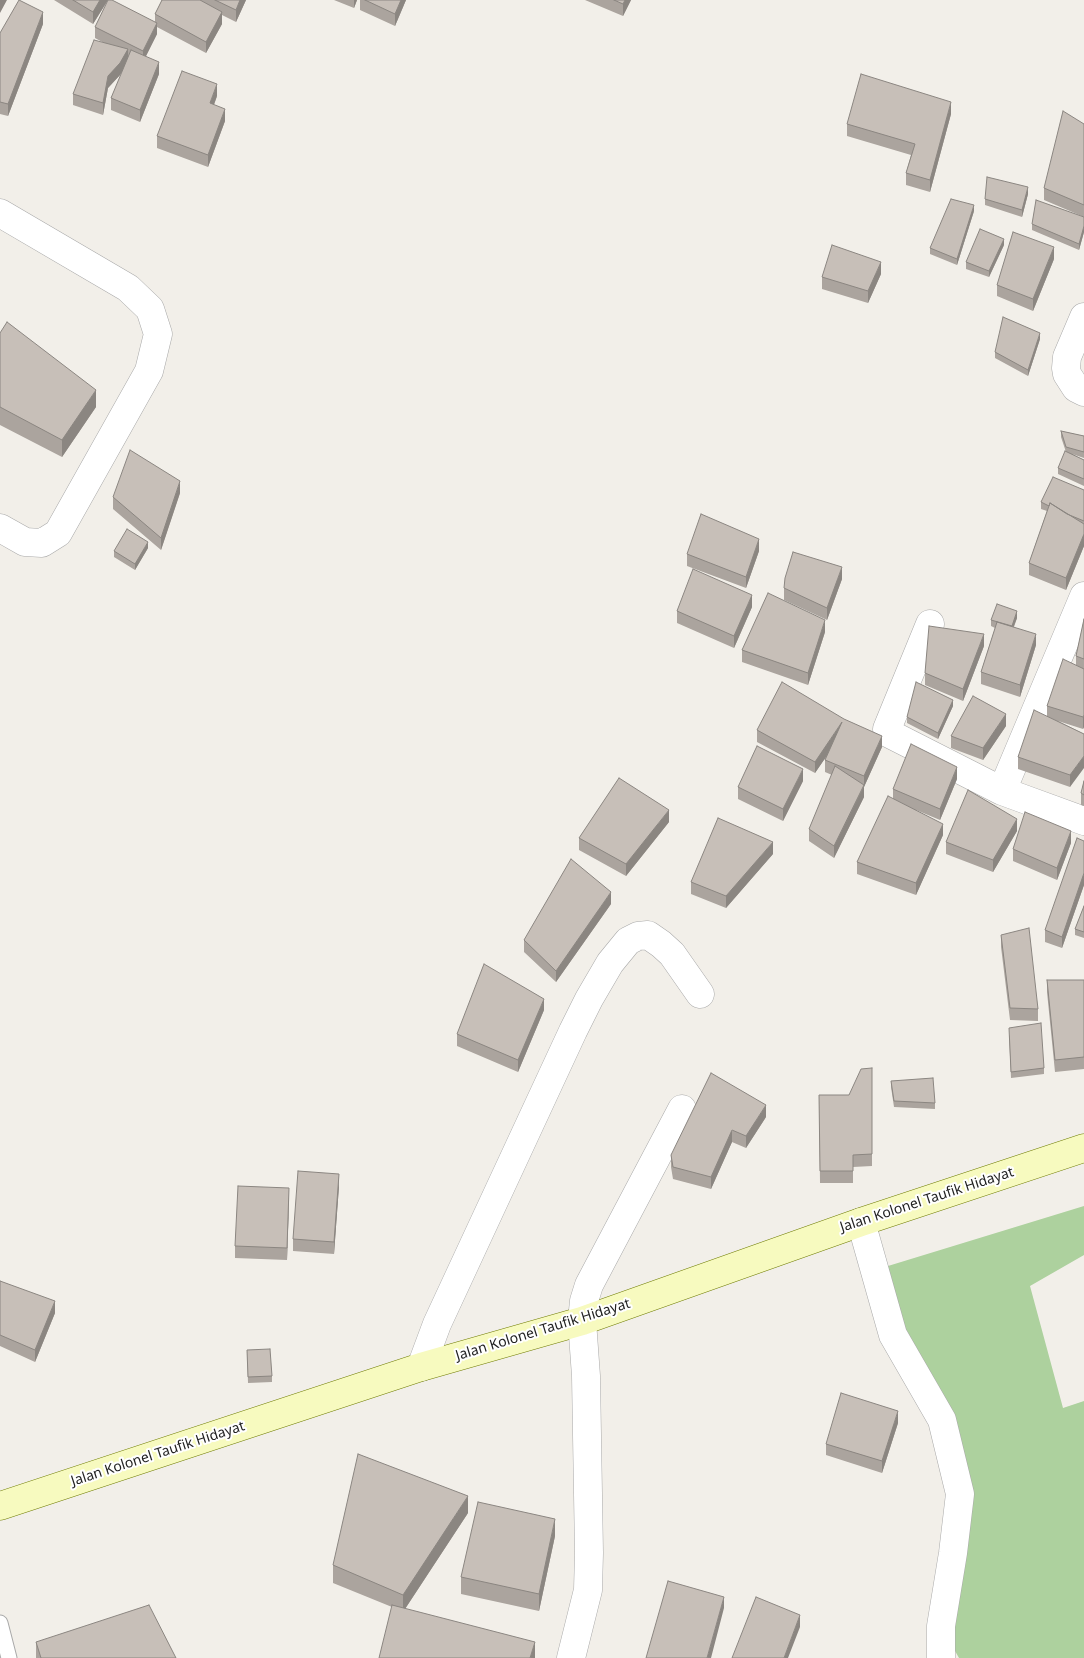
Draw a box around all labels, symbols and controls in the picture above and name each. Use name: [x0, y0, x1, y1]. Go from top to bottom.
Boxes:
street label: Jalan Kolonel Taufik Hidayat: [838, 1164, 1016, 1236]
street label: Jalan Kolonel Taufik Hidayat: [454, 1295, 632, 1365]
street label: Jalan Kolonel Taufik Hidayat: [69, 1418, 247, 1490]

